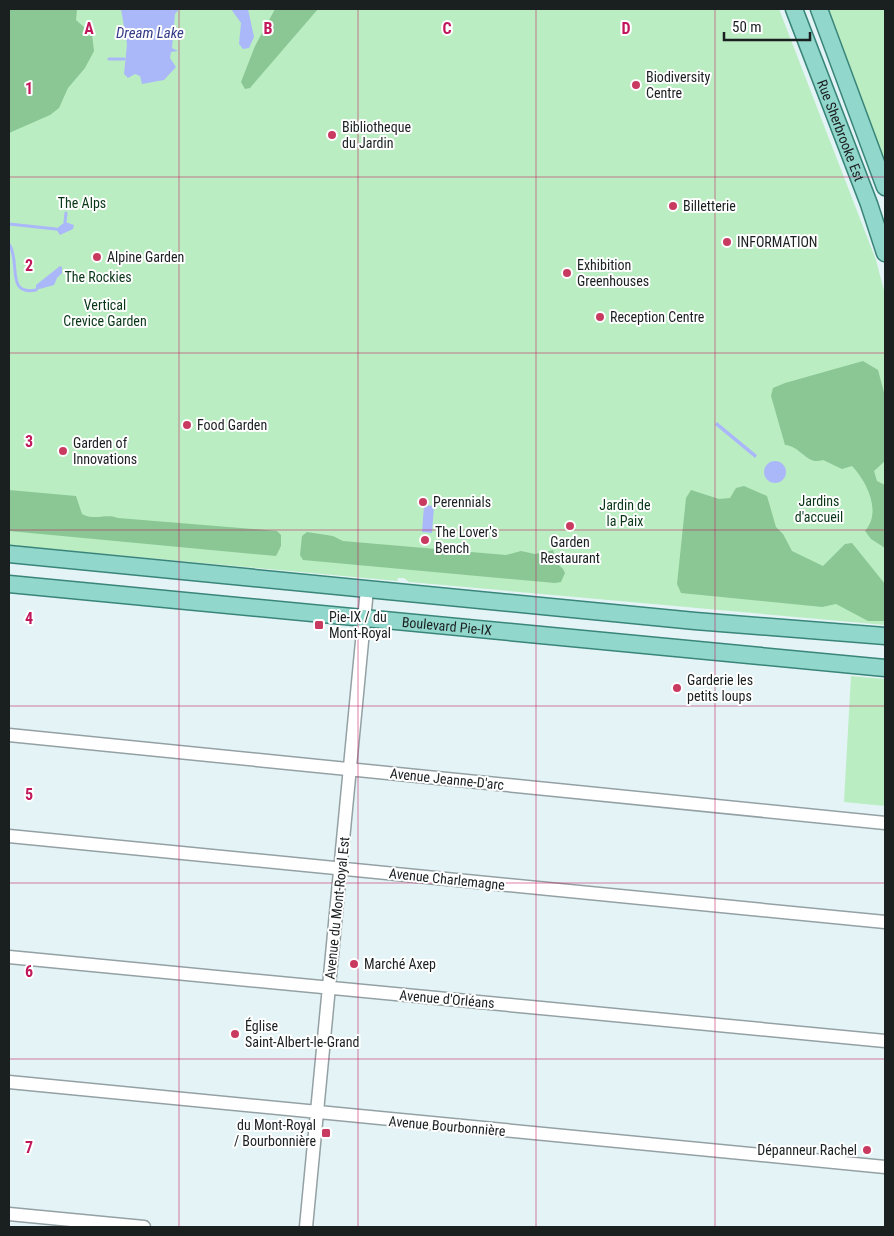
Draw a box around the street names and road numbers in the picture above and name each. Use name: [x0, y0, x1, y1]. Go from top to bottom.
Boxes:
street label: Rue Sherbrooke Est: [814, 77, 867, 183]
street label: Boulevard Pie-IX: [401, 614, 493, 638]
street label: Avenue Jeanne-D'arc: [389, 765, 505, 793]
street label: Avenue du Mont-Royal Est: [322, 836, 352, 980]
street label: Avenue Charlemagne: [388, 865, 506, 893]
street label: Avenue d'Orléans: [399, 987, 495, 1011]
street label: Avenue Bourbonnière: [388, 1113, 506, 1139]

